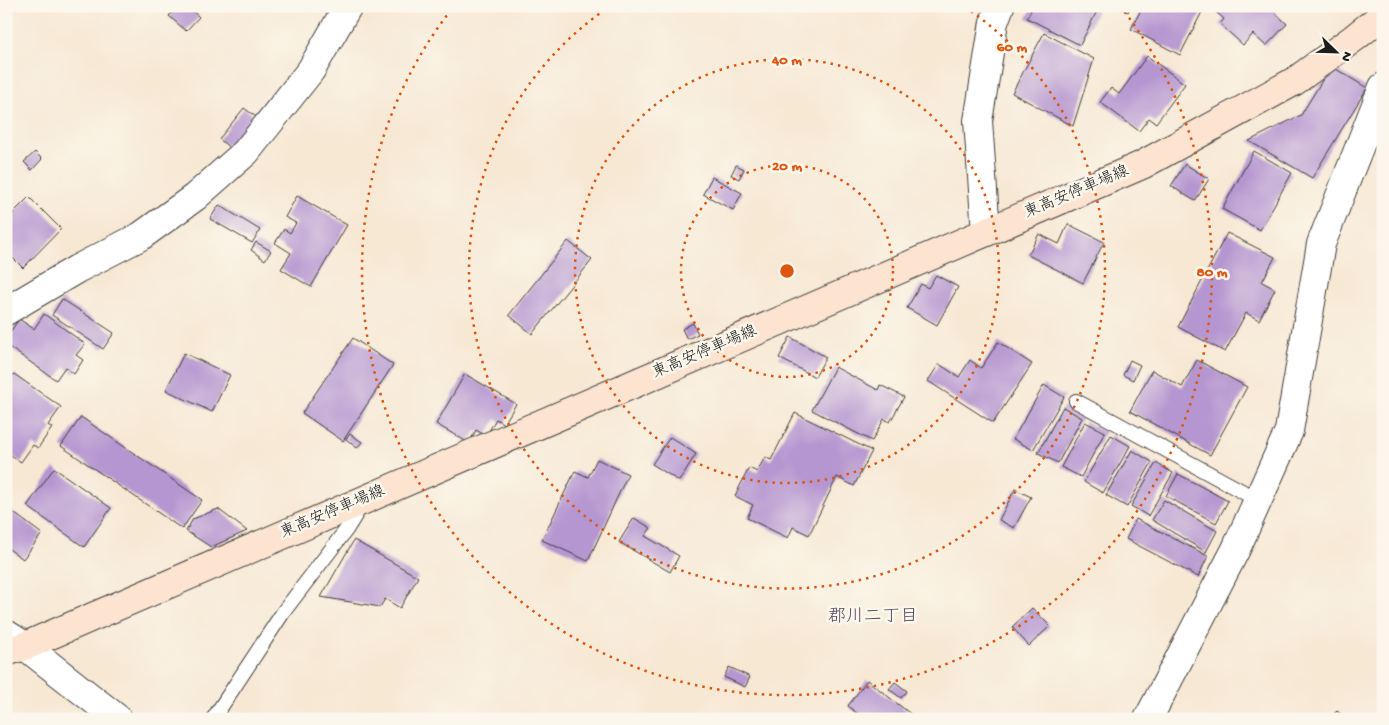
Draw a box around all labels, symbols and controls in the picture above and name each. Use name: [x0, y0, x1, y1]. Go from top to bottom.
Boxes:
north arrow: [1312, 28, 1362, 78]
text: 60 m: [997, 39, 1028, 57]
text: N: [1336, 49, 1355, 64]
text: 40 m: [771, 52, 802, 70]
text: 20 m: [772, 158, 802, 176]
street label: 東高安停車場線: [1021, 161, 1132, 224]
centre of rings: [778, 262, 796, 280]
text: 80 m: [1197, 264, 1228, 282]
street label: 東高安停車場線: [649, 321, 760, 384]
street label: 東高安停車場線: [277, 481, 388, 544]
district label: 郡川二丁目: [828, 607, 918, 628]

